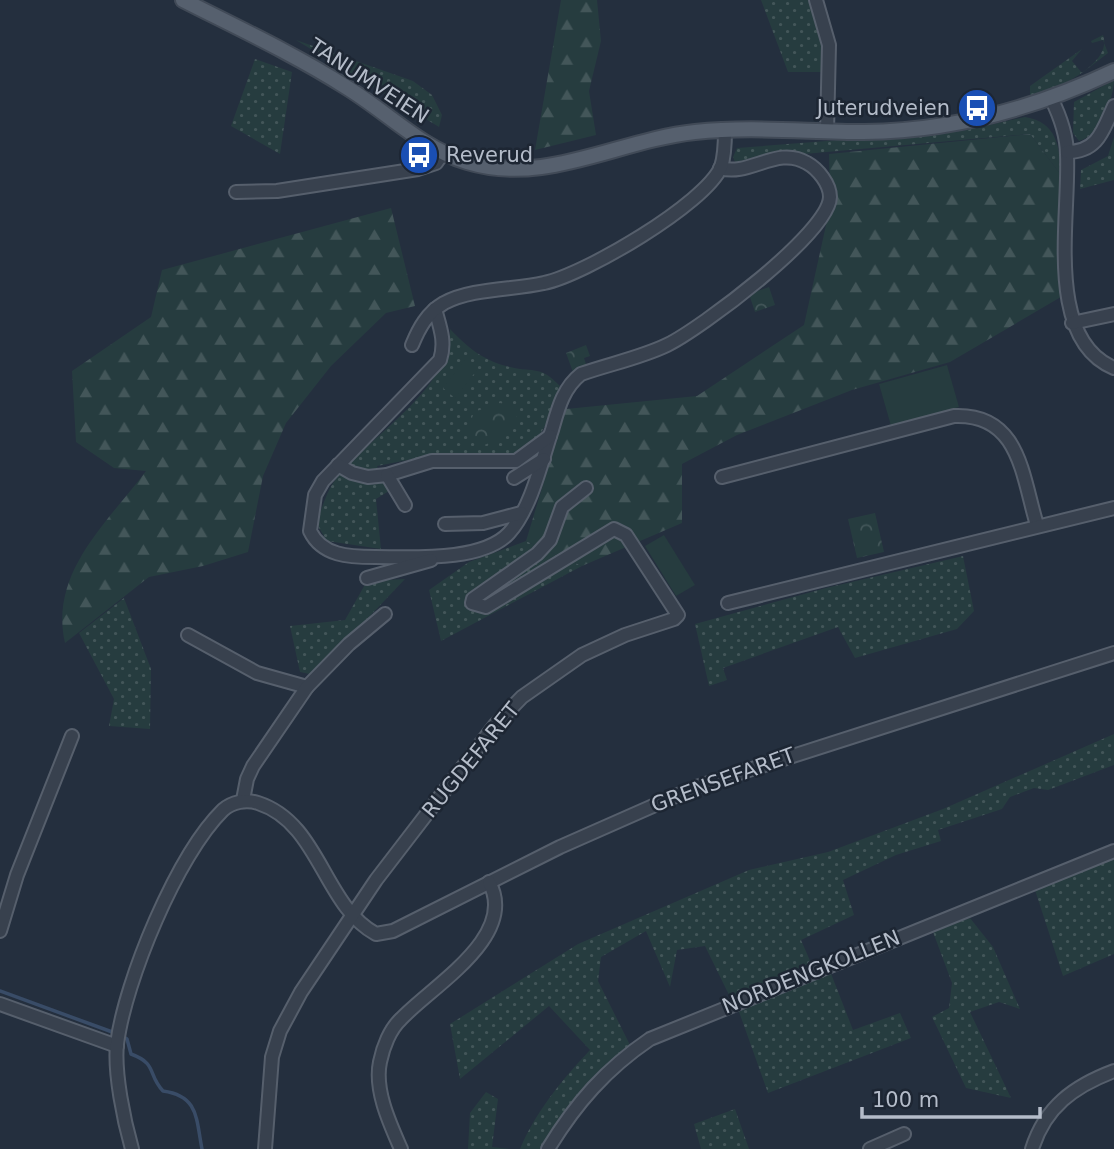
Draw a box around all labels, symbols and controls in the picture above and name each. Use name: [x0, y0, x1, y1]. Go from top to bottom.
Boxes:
street label: TANUMVEIEN: [304, 33, 433, 129]
bus stop icon: Juterudveien: [956, 87, 998, 129]
place label: Juterudveien: [815, 96, 950, 120]
bus stop icon: Reverud: [398, 134, 440, 176]
place label: Reverud: [446, 143, 533, 167]
street label: RUGDEFARET: [417, 698, 525, 822]
street label: GRENSEFARET: [648, 743, 799, 817]
street label: NORDENGKOLLEN: [719, 925, 903, 1019]
scale bar: [862, 1076, 1040, 1120]
text: 100 m: [872, 1088, 939, 1112]

